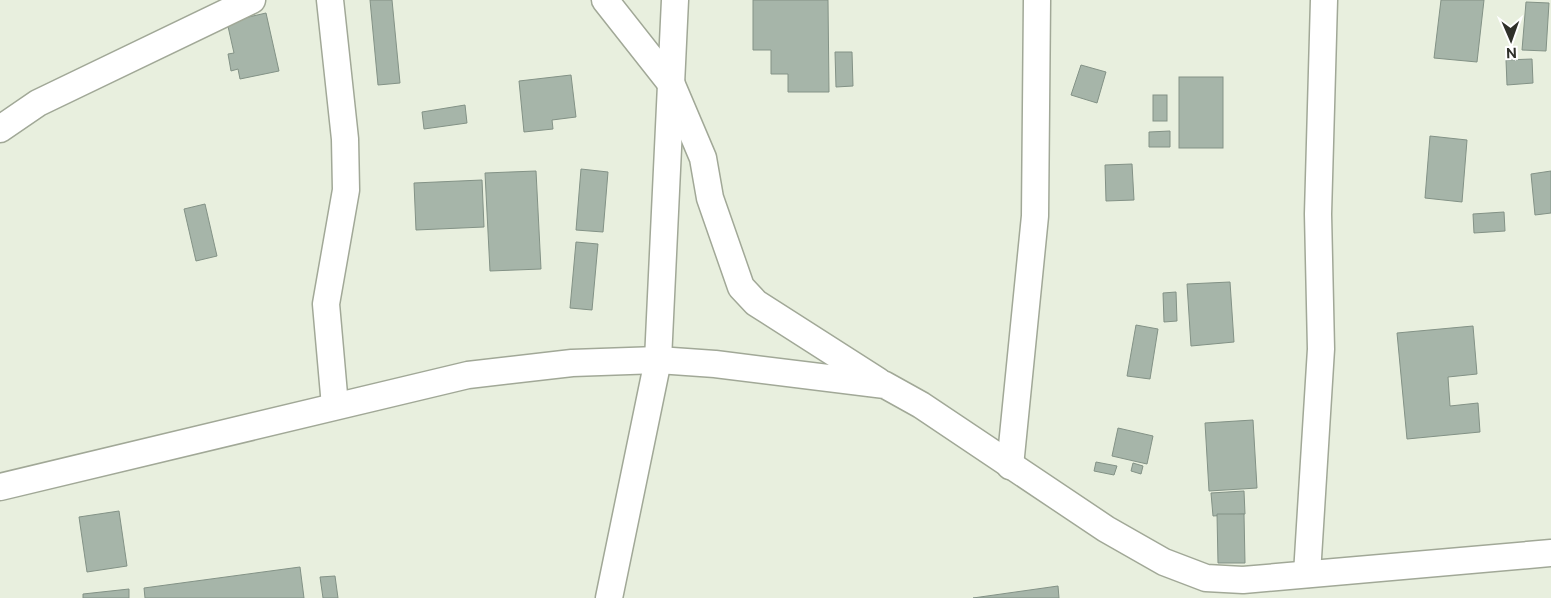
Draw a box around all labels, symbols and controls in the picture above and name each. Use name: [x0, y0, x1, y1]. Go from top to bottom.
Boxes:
north arrow: [1486, 15, 1536, 65]
text: N: [1506, 45, 1517, 61]

